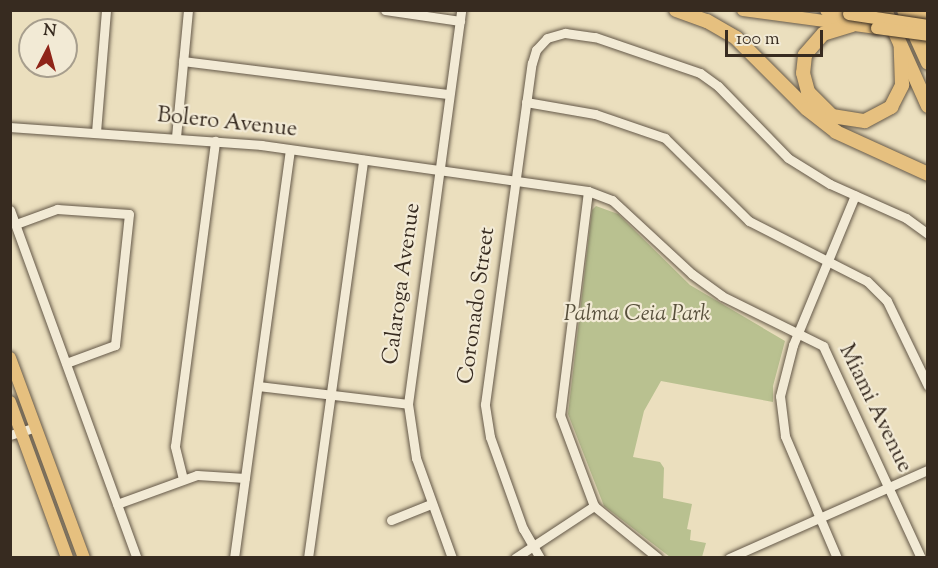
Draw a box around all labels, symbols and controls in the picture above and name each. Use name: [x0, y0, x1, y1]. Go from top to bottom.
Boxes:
north arrow: [18, 18, 78, 78]
scale bar: [728, 18, 826, 56]
text: N: [42, 19, 57, 44]
text: 100 m: [736, 27, 780, 53]
street label: Bolero Avenue: [156, 104, 298, 144]
street label: Calaroga Avenue: [379, 202, 427, 366]
street label: Coronado Street: [454, 226, 502, 386]
park label: Palma Ceia Park: [564, 303, 710, 329]
street label: Miami Avenue: [832, 341, 916, 477]

